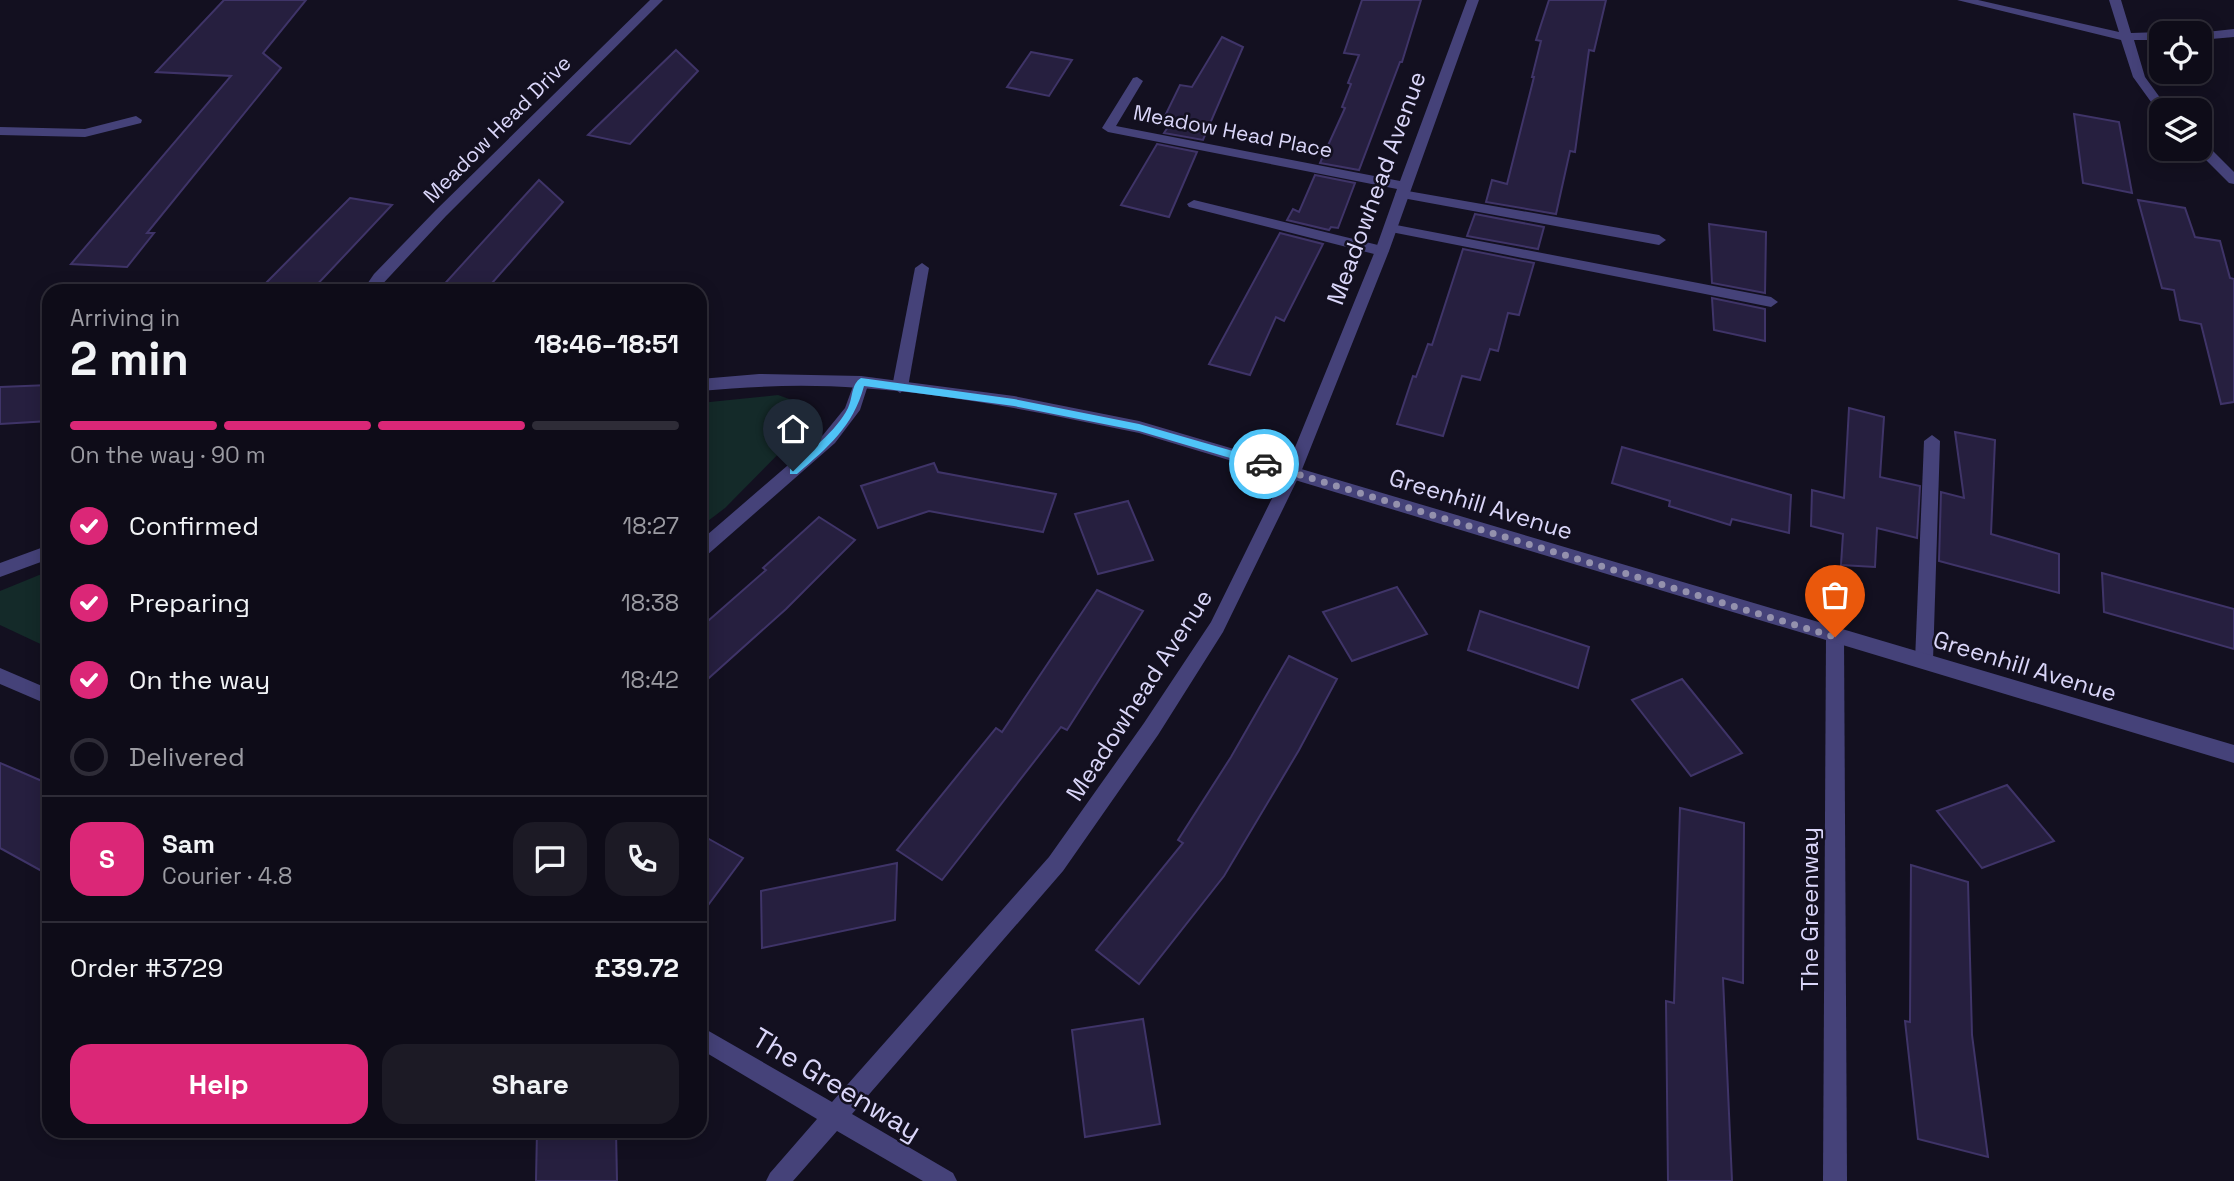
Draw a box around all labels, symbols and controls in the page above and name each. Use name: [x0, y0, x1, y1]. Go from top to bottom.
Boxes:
map controls: [2149, 21, 2212, 161]
button: locate: [2149, 21, 2212, 84]
street label: Meadow Head Drive: [417, 49, 577, 209]
street label: Meadowhead Avenue: [1319, 67, 1433, 309]
street label: Meadow Head Place: [1131, 98, 1335, 164]
button: layers: [2149, 98, 2212, 161]
text: Arriving in: [70, 303, 180, 333]
text: 18:46–18:51: [534, 327, 679, 361]
text: 2 min: [70, 330, 189, 388]
pin: [763, 399, 823, 471]
icon: home: [774, 410, 812, 448]
courier: [1229, 429, 1299, 499]
text: On the way · 90 m: [70, 440, 265, 470]
icon: car: [1245, 445, 1283, 483]
street label: Greenhill Avenue: [1385, 461, 1577, 547]
icon: check: [70, 507, 108, 545]
text: Confirmed: [129, 509, 259, 543]
text: 18:27: [623, 511, 679, 541]
pin: [1805, 565, 1865, 637]
icon: bag: [1816, 576, 1854, 614]
street label: Meadowhead Avenue: [1059, 583, 1219, 807]
icon: check: [70, 584, 108, 622]
text: Preparing: [129, 586, 250, 620]
text: 18:38: [621, 588, 679, 618]
street label: Greenhill Avenue: [1929, 623, 2121, 709]
icon: check: [70, 661, 108, 699]
text: On the way: [129, 663, 270, 697]
text: 18:42: [621, 665, 679, 695]
text: Delivered: [129, 740, 245, 774]
button: chat: [513, 822, 587, 896]
button: phone: [605, 822, 679, 896]
text: Sam: [162, 827, 215, 861]
street label: The Greenway: [1794, 827, 1825, 991]
text: S: [99, 842, 115, 876]
text: Courier · 4.8: [162, 861, 292, 891]
text: Order #3729: [70, 951, 223, 985]
text: £39.72: [594, 951, 679, 985]
street label: The Greenway: [746, 1019, 928, 1149]
button: Help: [70, 1044, 368, 1124]
button: Share: [382, 1044, 679, 1124]

